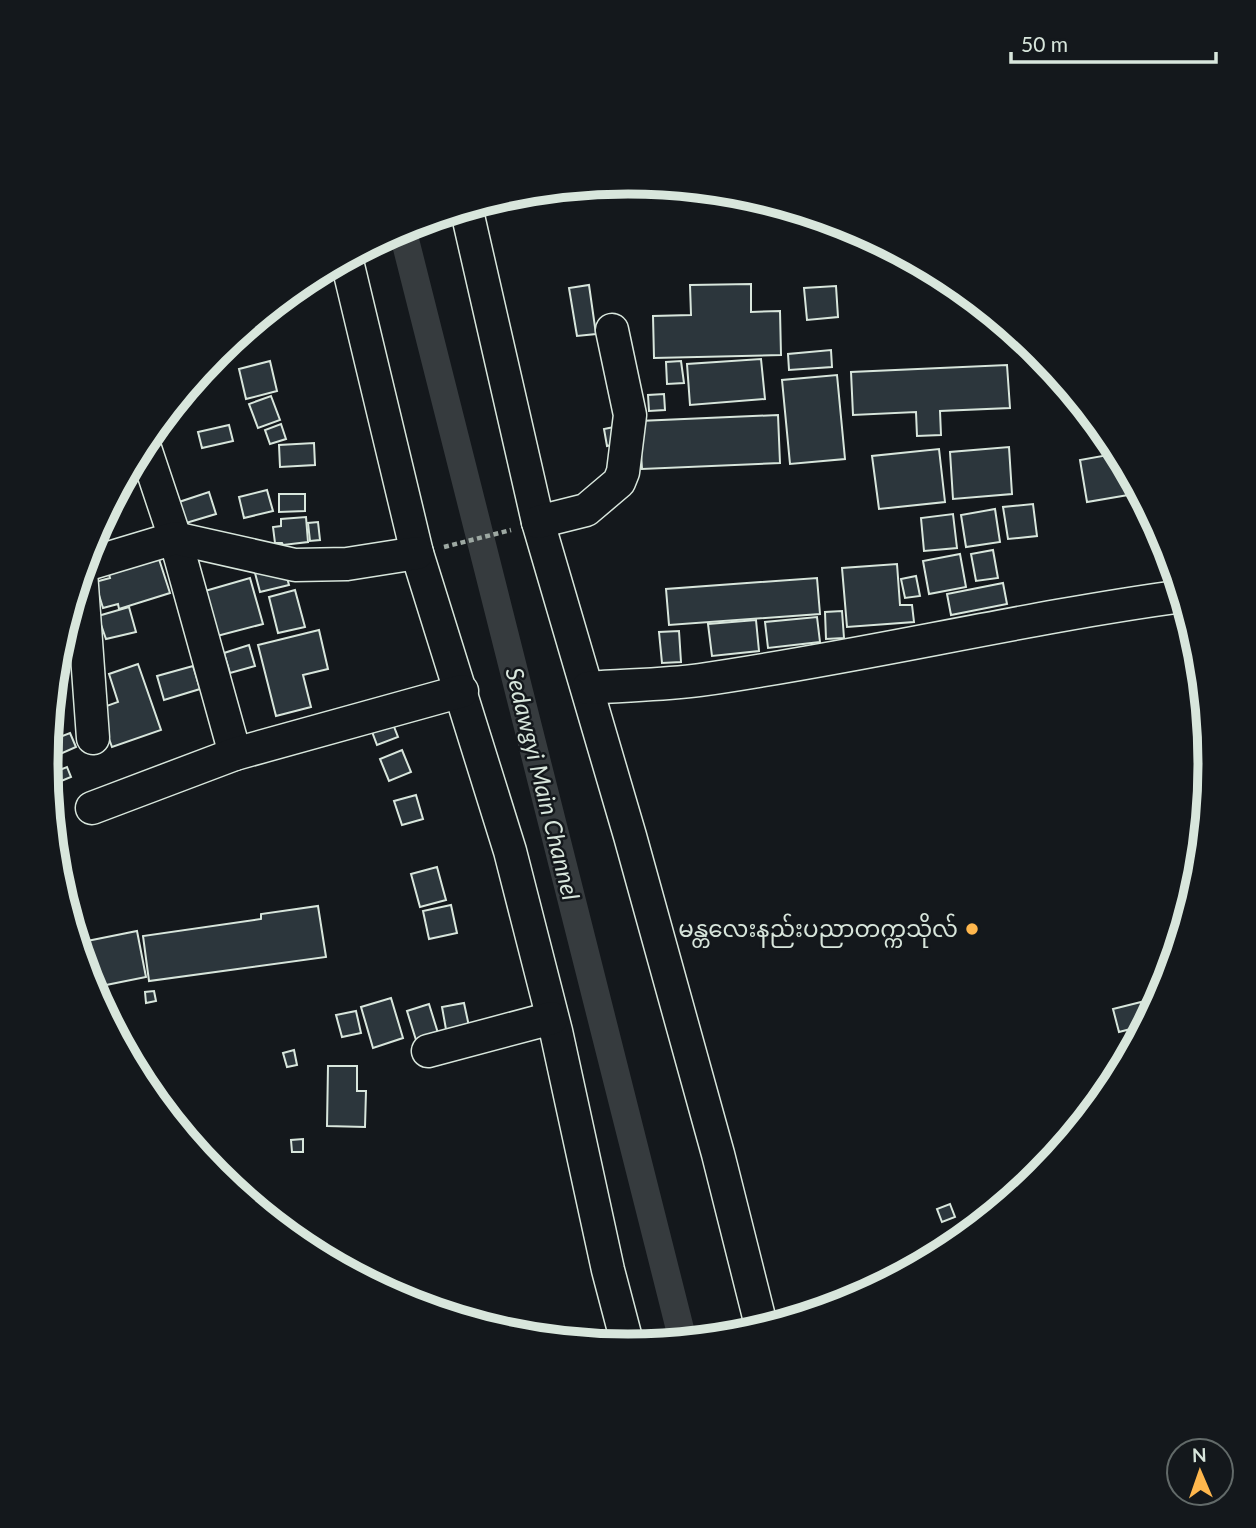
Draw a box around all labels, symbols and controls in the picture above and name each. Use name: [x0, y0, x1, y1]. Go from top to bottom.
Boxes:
scale bar: [1011, 21, 1216, 65]
text: 50 m: [1021, 31, 1068, 56]
water label: Sedawgyi Main Channel: [501, 664, 587, 904]
place label: မန္တလေးနည်းပညာတက္ကသိုလ်: [678, 913, 958, 948]
marker: မန္တလေးနည်းပညာတက္ကသိုလ်: [964, 921, 980, 937]
north arrow: [1165, 1437, 1235, 1507]
text: N: [1192, 1443, 1207, 1466]

